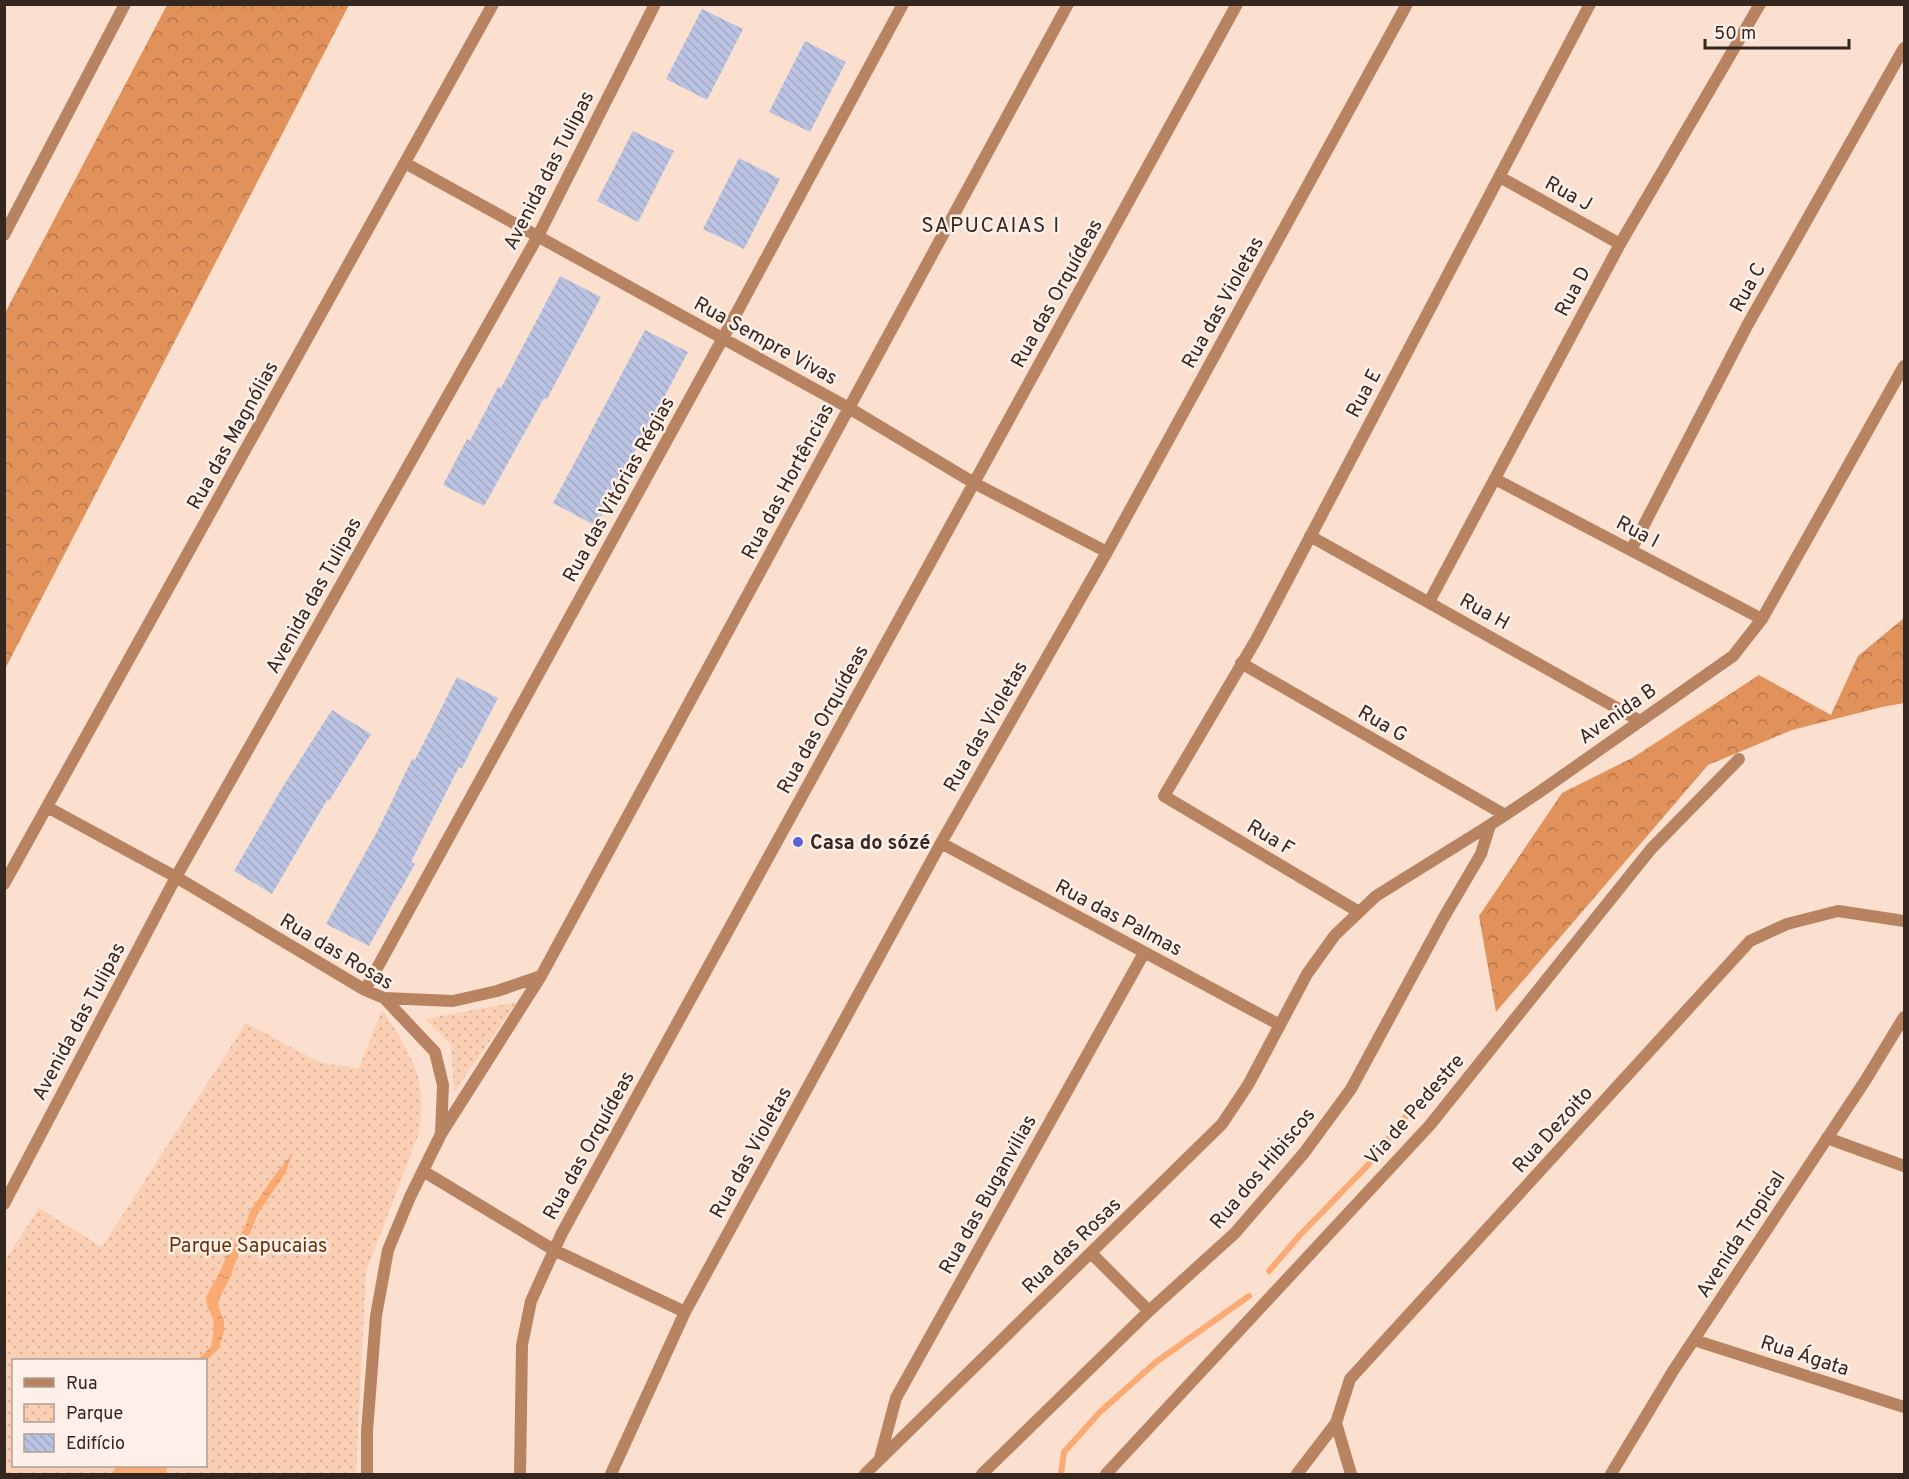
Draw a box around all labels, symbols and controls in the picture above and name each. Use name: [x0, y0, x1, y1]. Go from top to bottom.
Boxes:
scale bar: [1705, 12, 1849, 50]
text: 50 m: [1714, 23, 1756, 46]
street label: Avenida das Tulipas: [498, 87, 601, 255]
street label: Rua J: [1540, 171, 1596, 218]
district label: SAPUCAIAS I: [921, 213, 1061, 240]
street label: Rua das Orquídeas: [1006, 215, 1110, 373]
street label: Rua das Violetas: [1177, 232, 1271, 374]
street label: Rua C: [1725, 259, 1773, 317]
street label: Rua D: [1550, 262, 1598, 322]
street label: Rua Sempre Vivas: [689, 291, 841, 392]
street label: Rua das Magnólias: [182, 357, 285, 515]
street label: Rua E: [1341, 365, 1388, 423]
street label: Rua das Vitórias Régias: [558, 393, 682, 587]
street label: Rua das Hortências: [737, 399, 841, 565]
street label: Rua I: [1611, 511, 1663, 555]
street label: Avenida das Tulipas: [261, 513, 369, 679]
street label: Rua H: [1454, 588, 1514, 637]
street label: Rua das Orquídeas: [772, 641, 876, 799]
street label: Rua das Violetas: [939, 657, 1035, 797]
street label: Avenida B: [1574, 678, 1662, 751]
street label: Rua G: [1352, 700, 1412, 749]
street label: Rua F: [1241, 814, 1298, 863]
place label: Casa do sózé: [810, 831, 930, 857]
marker: Casa do sózé: [791, 835, 805, 849]
street label: Rua das Palmas: [1050, 874, 1186, 963]
street label: Rua das Rosas: [274, 909, 398, 997]
street label: Avenida das Tulipas: [27, 938, 132, 1106]
street label: Via de Pedestre: [1360, 1049, 1471, 1172]
street label: Rua das Orquídeas: [538, 1067, 642, 1225]
street label: Rua Dezoito: [1508, 1081, 1599, 1179]
street label: Rua das Violetas: [705, 1082, 799, 1224]
street label: Rua dos Hibiscos: [1205, 1103, 1322, 1235]
street label: Rua das Buganvilias: [934, 1111, 1043, 1279]
street label: Avenida Tropical: [1691, 1167, 1792, 1303]
street label: Rua das Rosas: [1017, 1193, 1128, 1300]
park label: Parque Sapucaias: [169, 1234, 327, 1260]
street label: Rua Ágata: [1757, 1328, 1853, 1383]
legend: [12, 1359, 207, 1467]
text: Rua: [66, 1373, 97, 1396]
text: Parque: [66, 1403, 123, 1426]
text: Edifício: [66, 1433, 125, 1456]

